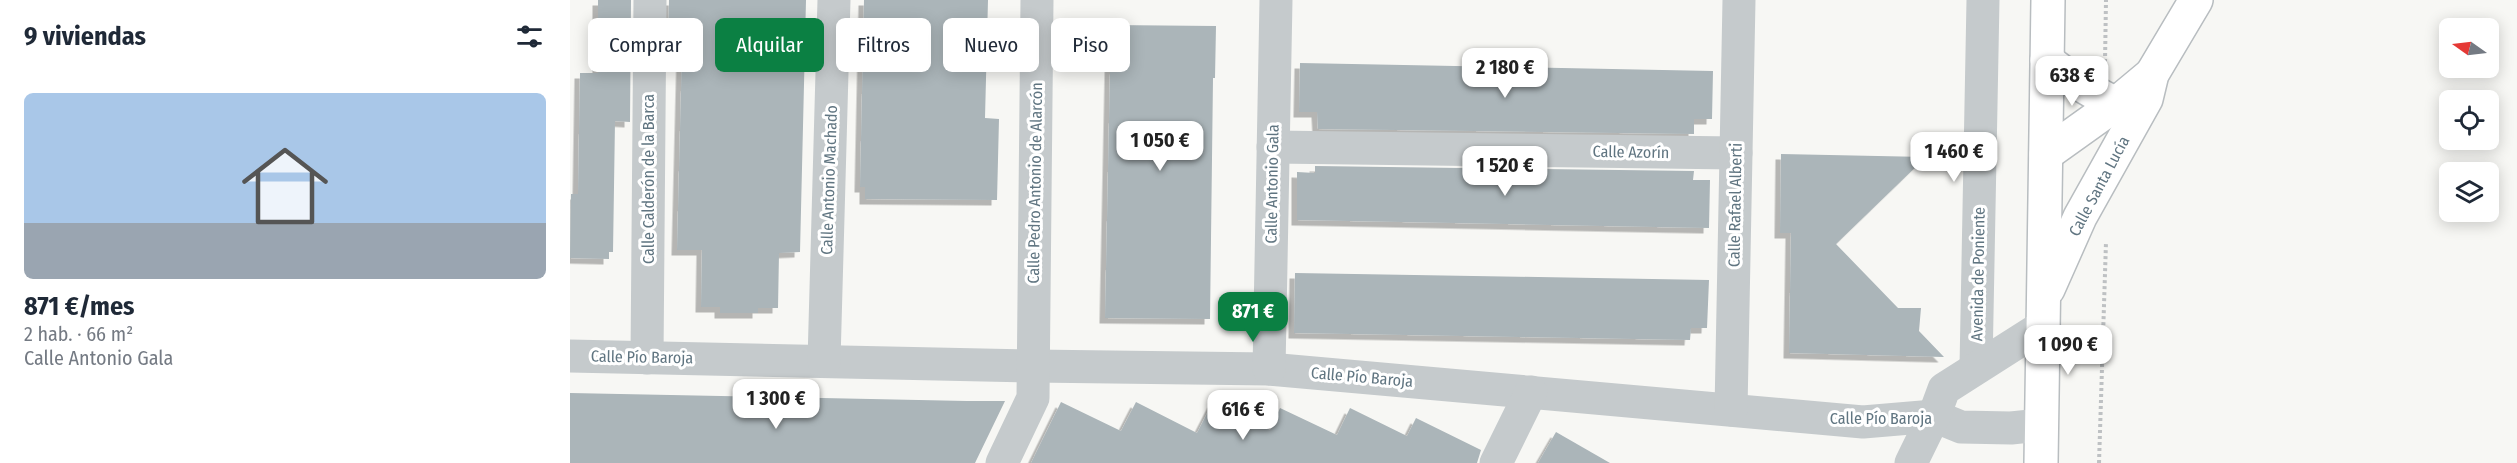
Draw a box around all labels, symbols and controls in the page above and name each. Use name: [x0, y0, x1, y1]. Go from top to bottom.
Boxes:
chip: Comprar: [588, 18, 703, 72]
chip: Alquilar: [715, 18, 824, 72]
chip: Filtros: [836, 18, 931, 72]
chip: Nuevo: [943, 18, 1039, 72]
chip: Piso: [1051, 18, 1130, 72]
north arrow: [2439, 18, 2499, 78]
map controls: [2439, 18, 2499, 222]
icon: filters: [513, 20, 546, 53]
text: 9 viviendas: [24, 21, 146, 52]
pin: 2 180 €: [1450, 48, 1560, 99]
text: 2 180 €: [1476, 55, 1534, 79]
pin: 638 €: [2030, 56, 2114, 107]
text: 638 €: [2049, 63, 2095, 87]
street label: Calle Pedro Antonio de Alarcón: [1024, 82, 1046, 284]
button: locate: [2439, 90, 2499, 150]
street label: Calle Calderón de la Barca: [639, 94, 658, 264]
street label: Calle Antonio Machado: [817, 105, 841, 255]
pin: 1 050 €: [1105, 121, 1215, 172]
street label: Calle Antonio Gala: [1261, 124, 1283, 244]
text: 1 050 €: [1130, 128, 1190, 152]
icon: home: [231, 132, 339, 240]
pin: 1 460 €: [1899, 132, 2009, 183]
street label: Calle Santa Lucía: [2065, 133, 2133, 239]
text: 1 460 €: [1924, 139, 1984, 163]
street label: Calle Azorín: [1592, 142, 1670, 162]
street label: Calle Rafael Alberti: [1724, 143, 1746, 267]
pin: 1 520 €: [1450, 146, 1560, 197]
text: 1 520 €: [1476, 153, 1534, 177]
button: layers: [2439, 162, 2499, 222]
street label: Avenida de Poniente: [1967, 207, 1989, 341]
text: 871 €/mes: [24, 291, 134, 322]
pin: 871 €: [1211, 292, 1295, 343]
text: 871 €: [1232, 299, 1274, 323]
text: 2 hab. · 66 m²: [24, 322, 133, 346]
pin: 1 090 €: [2013, 325, 2123, 376]
text: 1 090 €: [2038, 332, 2098, 356]
text: Calle Antonio Gala: [24, 346, 173, 370]
street label: Calle Pío Baroja: [591, 347, 693, 367]
street label: Calle Pío Baroja: [1310, 363, 1414, 391]
pin: 1 300 €: [721, 379, 831, 430]
text: 1 300 €: [747, 386, 805, 410]
pin: 616 €: [1201, 390, 1285, 441]
text: 616 €: [1221, 397, 1265, 421]
street label: Calle Pío Baroja: [1830, 409, 1932, 428]

